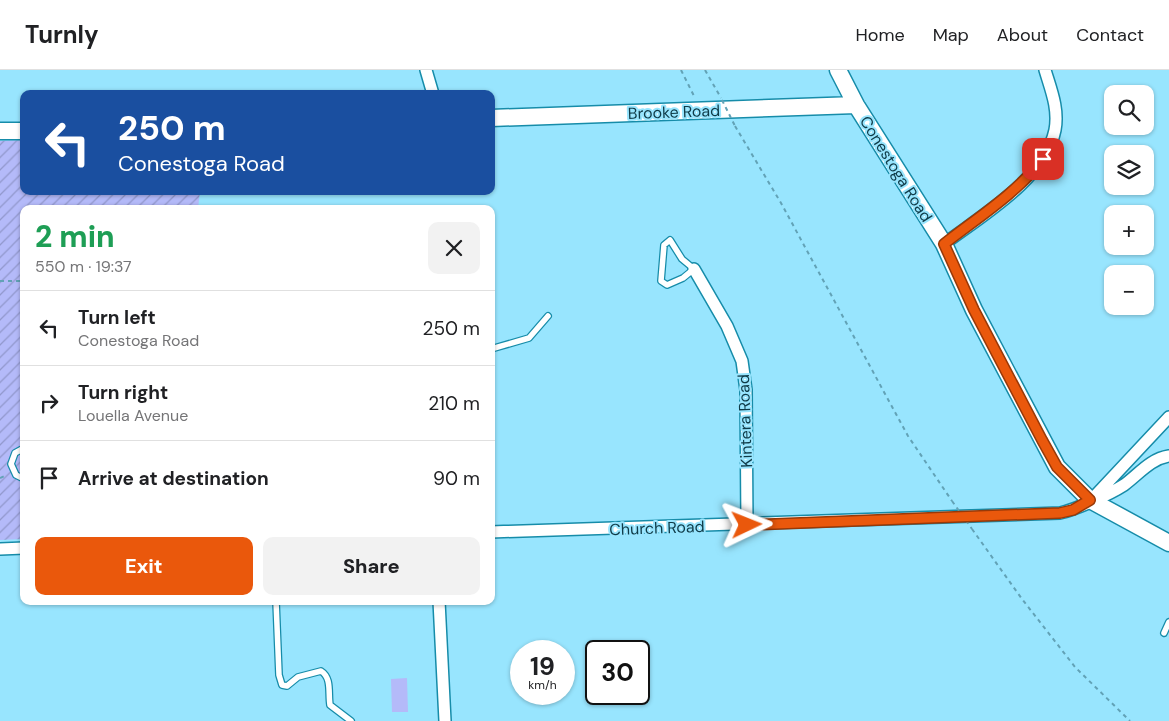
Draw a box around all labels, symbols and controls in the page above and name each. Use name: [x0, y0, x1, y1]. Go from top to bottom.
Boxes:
text: Turnly: [25, 19, 98, 50]
text: Home: [855, 23, 905, 47]
text: Map: [933, 23, 969, 47]
text: About: [997, 23, 1048, 47]
text: Contact: [1076, 23, 1144, 47]
map controls: [1104, 85, 1154, 315]
button: search: [1104, 85, 1154, 135]
street label: Brooke Road: [627, 100, 721, 124]
text: 250 m: [118, 105, 226, 151]
icon: left: [35, 110, 100, 175]
street label: Conestoga Road: [855, 112, 937, 226]
pin: [1022, 138, 1064, 180]
icon: arrive: [1029, 145, 1057, 173]
button: layers: [1104, 145, 1154, 195]
text: Conestoga Road: [118, 149, 285, 178]
button: +: [1104, 205, 1154, 255]
text: 2 min: [35, 217, 115, 256]
button: close: [428, 222, 480, 274]
text: 550 m · 19:37: [35, 256, 132, 277]
button: −: [1104, 265, 1154, 315]
text: Turn left: [78, 305, 156, 330]
icon: left: [35, 314, 63, 342]
text: 250 m: [422, 316, 480, 341]
text: Conestoga Road: [78, 330, 199, 351]
street label: Kintera Road: [733, 374, 757, 468]
text: Turn right: [78, 380, 168, 405]
icon: right: [35, 389, 63, 417]
text: 210 m: [428, 391, 480, 416]
text: Louella Avenue: [78, 405, 188, 426]
icon: arrive: [35, 464, 63, 492]
text: Arrive at destination: [78, 466, 269, 491]
text: 90 m: [433, 466, 480, 491]
position arrow: [720, 498, 772, 550]
street label: Church Road: [609, 516, 705, 540]
button: Exit: [35, 537, 253, 595]
button: Share: [263, 537, 480, 595]
speed limit sign: 30: [585, 640, 650, 705]
text: 19: [530, 650, 555, 683]
text: km/h: [528, 677, 557, 693]

